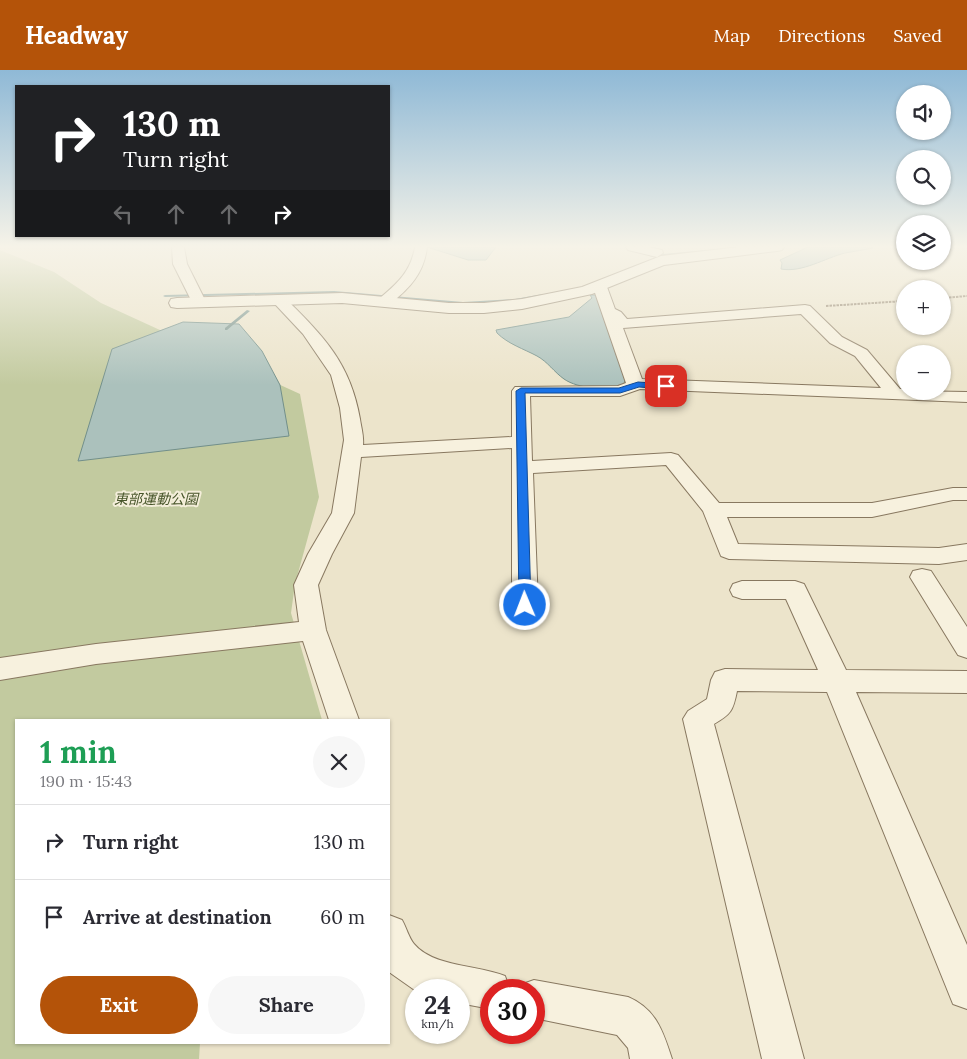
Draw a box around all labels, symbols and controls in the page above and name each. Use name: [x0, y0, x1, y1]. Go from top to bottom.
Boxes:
text: Headway: [25, 20, 128, 51]
text: Map: [714, 24, 750, 47]
text: Directions: [778, 24, 865, 47]
text: Saved: [893, 24, 942, 47]
map controls: [896, 85, 951, 400]
button: sound: [896, 85, 951, 140]
text: 130 m: [123, 101, 220, 146]
icon: right: [40, 105, 105, 170]
text: Turn right: [123, 145, 228, 173]
button: search: [896, 150, 951, 205]
icon: left: [109, 200, 137, 228]
icon: ahead: [162, 200, 190, 228]
icon: ahead: [215, 200, 243, 228]
icon: right: [268, 200, 296, 228]
button: layers: [896, 215, 951, 270]
button: +: [896, 280, 951, 335]
button: −: [896, 345, 951, 400]
pin: [645, 365, 687, 407]
icon: arrive: [652, 372, 680, 400]
park label: 東部運動公園: [114, 490, 200, 508]
position arrow: [498, 578, 550, 630]
text: 1 min: [40, 733, 117, 771]
button: close: [313, 736, 365, 788]
text: 190 m · 15:43: [40, 771, 132, 791]
icon: right: [40, 828, 68, 856]
text: Turn right: [83, 830, 179, 854]
text: 130 m: [314, 830, 365, 854]
icon: arrive: [40, 903, 68, 931]
text: Arrive at destination: [83, 905, 272, 929]
text: 60 m: [320, 905, 365, 929]
button: Exit: [40, 976, 198, 1034]
button: Share: [208, 976, 365, 1034]
speed limit sign: 30: [480, 979, 545, 1044]
text: 24: [424, 989, 451, 1021]
text: km/h: [421, 1016, 454, 1031]

